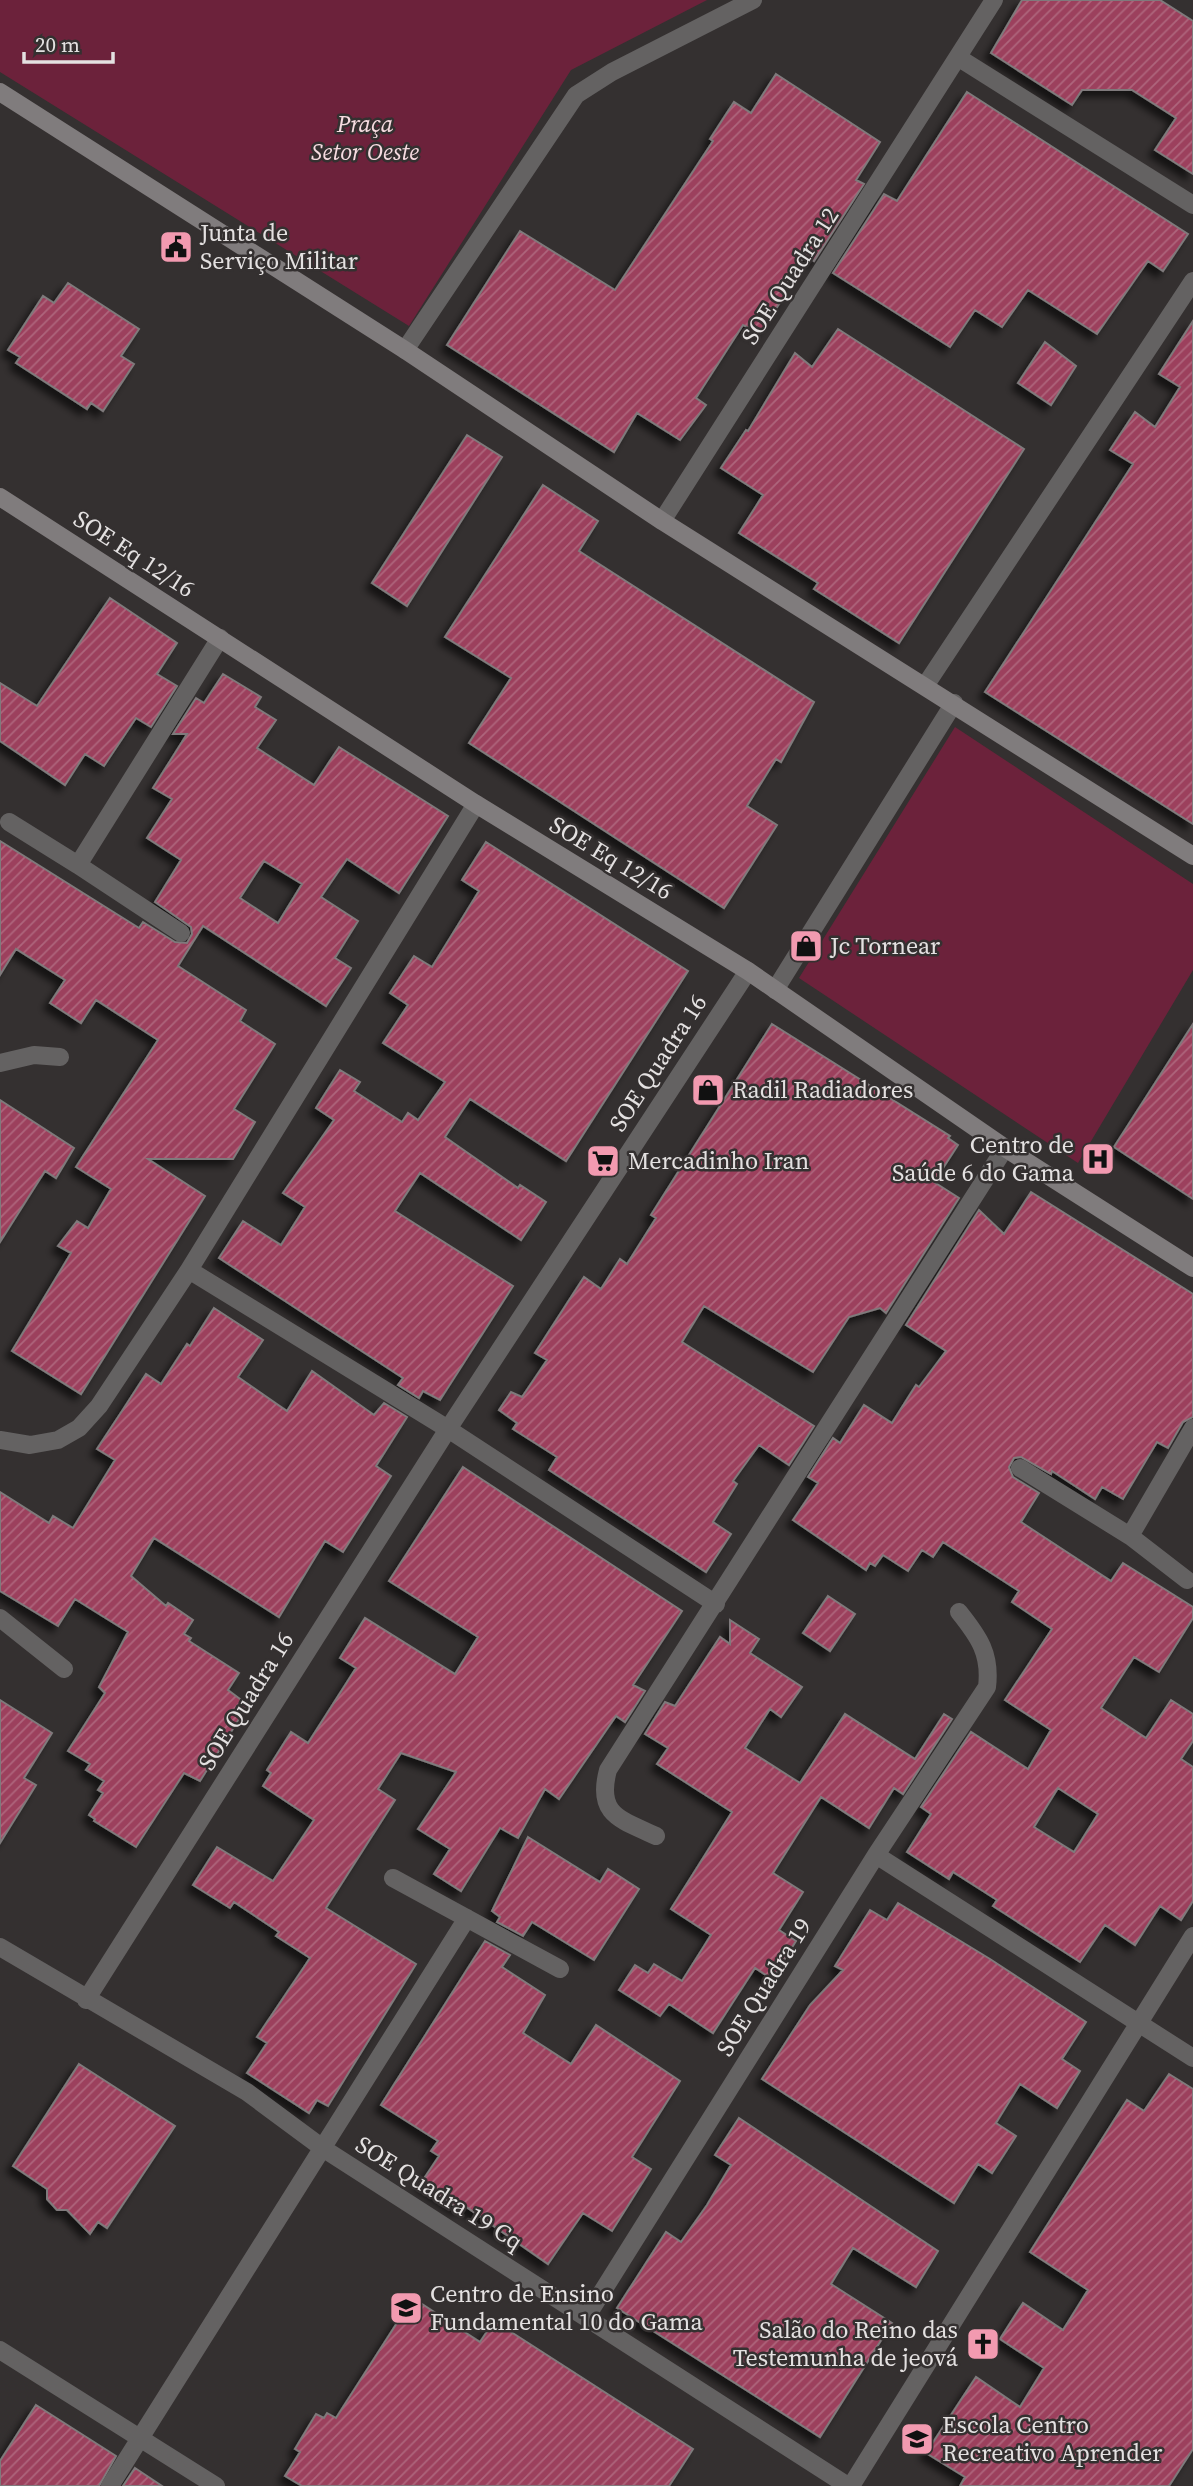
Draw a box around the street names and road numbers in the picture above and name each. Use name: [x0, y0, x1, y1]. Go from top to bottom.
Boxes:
street label: SOE Quadra 12: [733, 201, 846, 351]
street label: SOE Eq 12/16: [67, 502, 201, 605]
street label: SOE Eq 12/16: [544, 808, 679, 907]
street label: SOE Quadra 16: [601, 988, 714, 1138]
street label: SOE Quadra 16: [190, 1625, 301, 1776]
street label: SOE Quadra 19: [708, 1911, 819, 2062]
street label: SOE Quadra 19 Cq: [349, 2128, 530, 2258]

